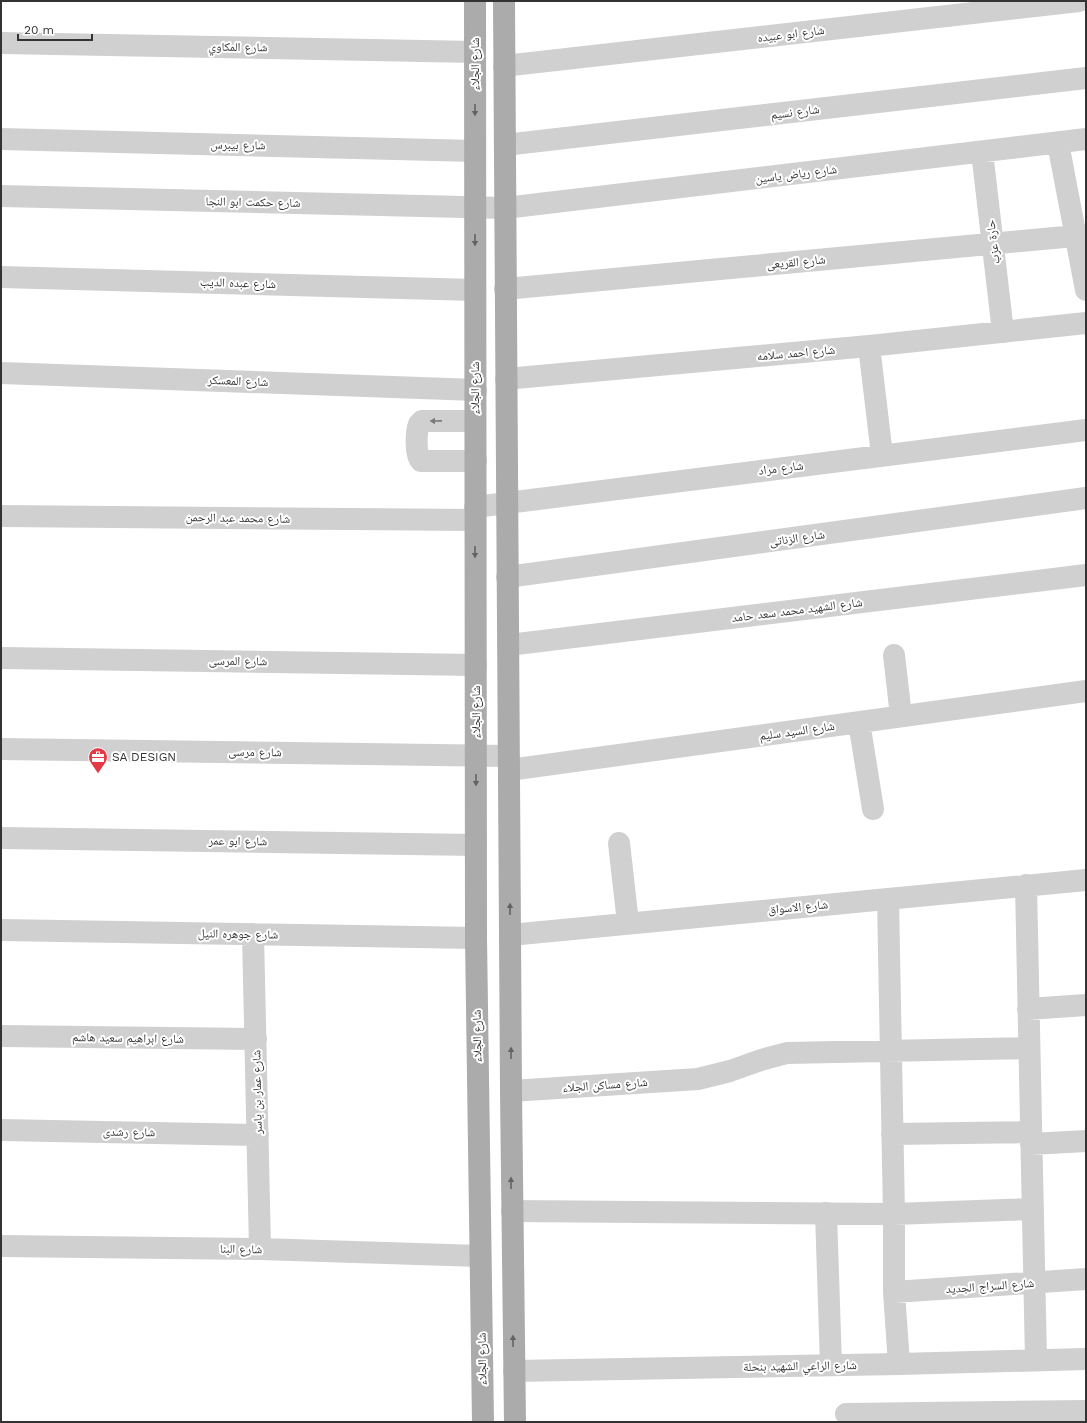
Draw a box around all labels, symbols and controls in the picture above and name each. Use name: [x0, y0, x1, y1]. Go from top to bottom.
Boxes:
scale bar: [18, 16, 92, 42]
text: 20 m: [24, 23, 54, 37]
street label: شارع ابو عبيده: [757, 23, 825, 46]
street label: شارع الجلاء: [468, 37, 483, 90]
street label: شارع المكاوي: [208, 39, 268, 58]
street label: شارع نسيم: [770, 102, 820, 123]
one-way arrow: [472, 104, 478, 117]
street label: شارع بيبرس: [210, 138, 266, 153]
street label: شارع رياض ياسين: [754, 162, 838, 187]
street label: شارع حكمت ابو النجا: [206, 194, 301, 211]
street label: حارة عزب: [983, 219, 1003, 265]
one-way arrow: [472, 234, 478, 247]
street label: شارع القريعى: [766, 252, 826, 273]
street label: شارع عبده الديب: [200, 275, 276, 292]
street label: شارع احمد سلامه: [756, 343, 836, 364]
street label: شارع الجلاء: [468, 361, 483, 414]
street label: شارع المعسكر: [206, 373, 269, 390]
one-way arrow: [429, 418, 442, 424]
street label: شارع مراد: [758, 458, 804, 479]
street label: شارع محمد عبد الرحمن: [186, 510, 290, 527]
street label: شارع الزناتى: [768, 527, 826, 550]
one-way arrow: [472, 546, 478, 559]
street label: شارع الشهيد محمد سعد حامد: [731, 595, 863, 626]
street label: شارع المرسى: [209, 653, 267, 670]
street label: شارع الجلاء: [469, 685, 484, 738]
street label: شارع السيد سليم: [758, 719, 836, 744]
street label: شارع مرسى: [228, 745, 282, 760]
office icon: SA DESIGN: [87, 746, 109, 774]
place label: SA DESIGN: [112, 750, 176, 764]
one-way arrow: [473, 774, 479, 787]
street label: شارع ابو عمر: [208, 833, 268, 850]
street label: شارع الاسواق: [767, 897, 829, 918]
one-way arrow: [507, 902, 513, 915]
street label: شارع جوهره النيل: [198, 926, 278, 943]
street label: شارع الجلاء: [470, 1009, 485, 1063]
street label: شارع ابراهيم سعيد هاشم: [72, 1030, 184, 1047]
one-way arrow: [507, 1047, 514, 1059]
street label: شارع عمار بن ياسر: [249, 1050, 266, 1135]
street label: شارع مساكن الجلاء: [562, 1075, 648, 1096]
street label: شارع رشدى: [103, 1125, 155, 1140]
one-way arrow: [508, 1176, 514, 1189]
street label: شارع البنا: [220, 1242, 262, 1257]
street label: شارع السراج الجديد: [945, 1276, 1035, 1297]
street label: شارع الجلاء: [475, 1332, 490, 1386]
one-way arrow: [510, 1335, 517, 1347]
street label: شارع الراعي الشهيد بنحلة: [743, 1358, 857, 1377]

